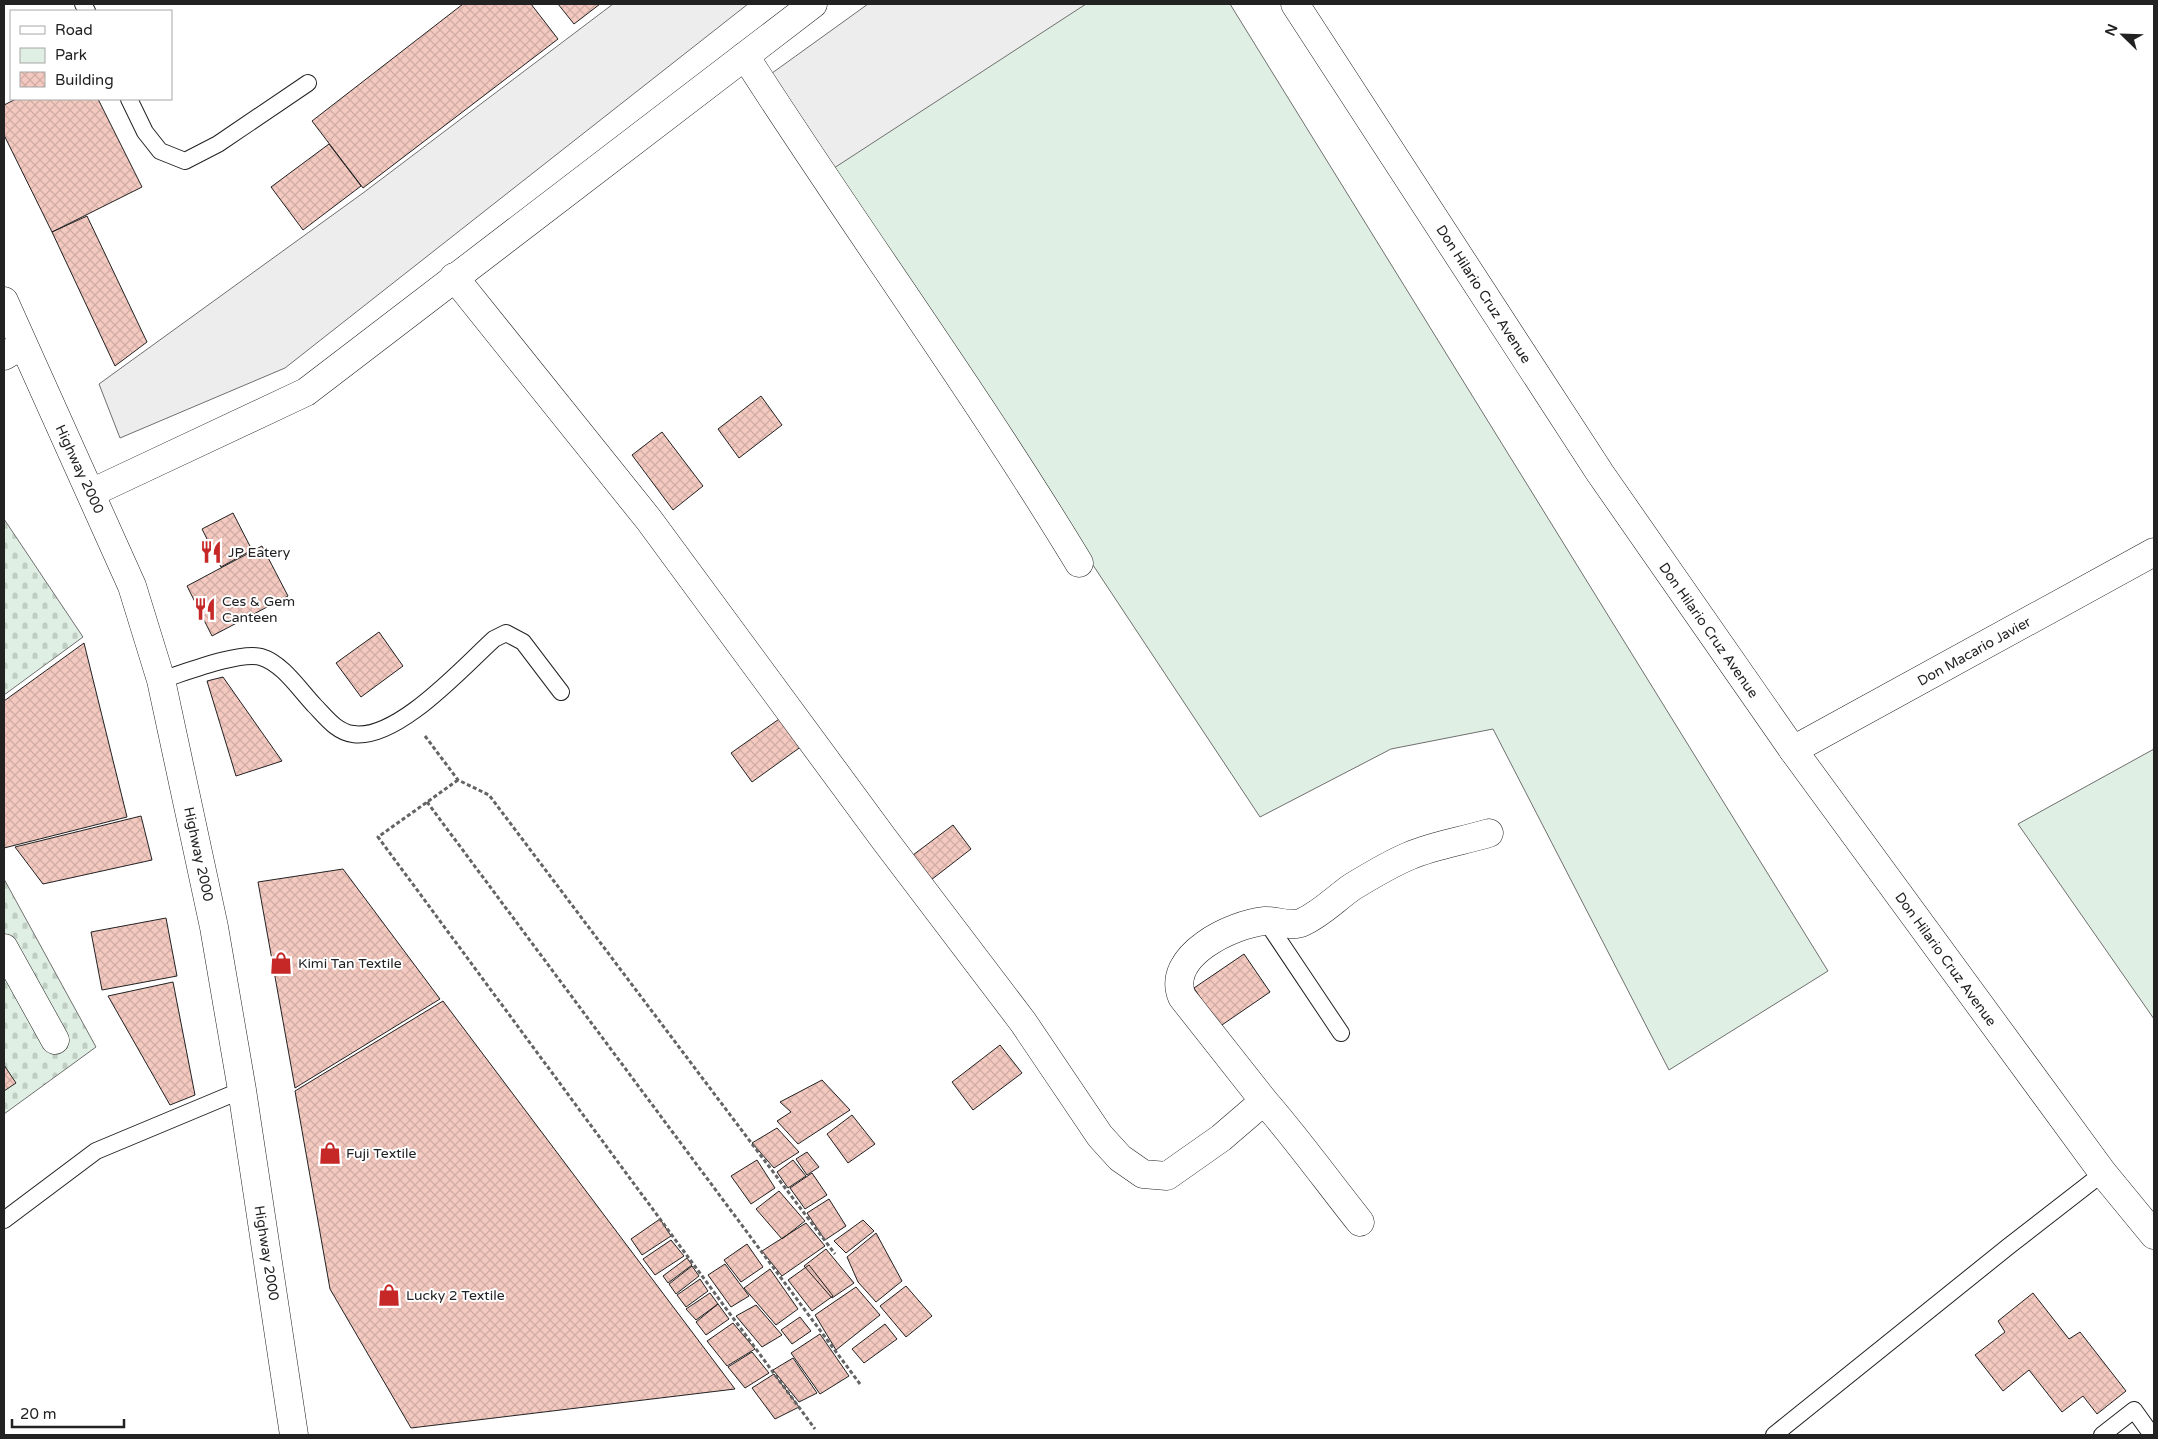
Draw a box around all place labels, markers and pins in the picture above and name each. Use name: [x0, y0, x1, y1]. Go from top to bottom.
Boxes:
restaurant icon: JP Eatery: [198, 539, 224, 565]
place label: JP Eatery: [228, 544, 291, 561]
place label: Ces & Gem Canteen: [222, 593, 295, 626]
restaurant icon: Ces & Gem Canteen: [192, 596, 218, 622]
shop icon: Kimi Tan Textile: [268, 950, 294, 976]
place label: Kimi Tan Textile: [298, 955, 402, 972]
shop icon: Fuji Textile: [317, 1140, 343, 1166]
place label: Fuji Textile: [346, 1145, 417, 1162]
shop icon: Lucky 2 Textile: [376, 1282, 402, 1308]
place label: Lucky 2 Textile: [406, 1287, 505, 1304]

